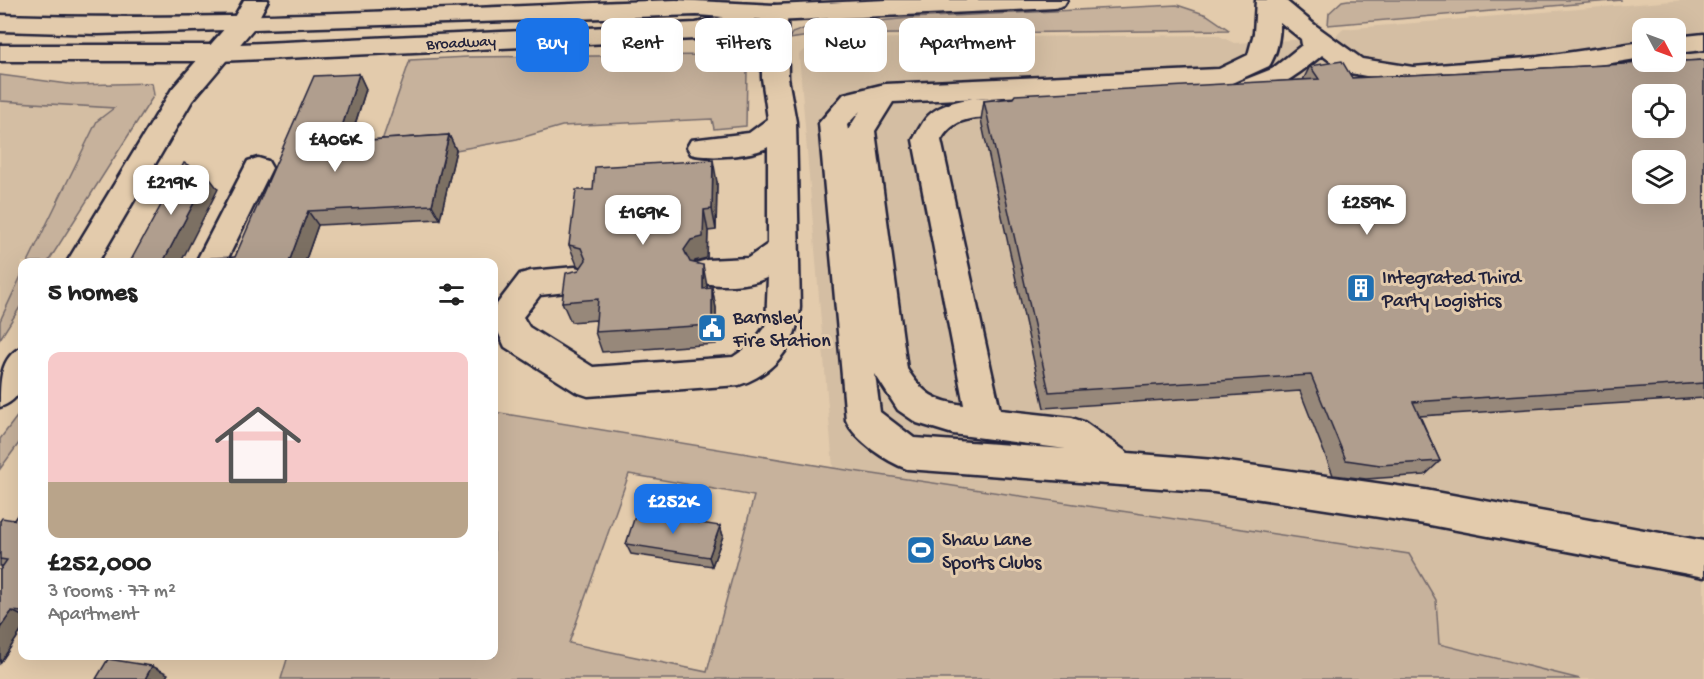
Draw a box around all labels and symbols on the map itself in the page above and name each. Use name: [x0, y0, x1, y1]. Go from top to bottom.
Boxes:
north arrow: [1632, 18, 1686, 72]
street label: Broadway: [425, 33, 497, 56]
pin: £406K: [293, 122, 377, 173]
pin: £219K: [129, 165, 213, 216]
pin: £259K: [1325, 185, 1409, 236]
pin: £169K: [601, 195, 685, 246]
place label: Integrated Third Party Logistics: [1381, 268, 1523, 314]
building icon: Integrated Third Party Logistics: [1345, 272, 1377, 304]
place label: Barnsley Fire Station: [732, 308, 831, 354]
public building icon: Barnsley Fire Station: [696, 312, 728, 344]
pin: £252K: [631, 484, 715, 535]
place label: Shaw Lane Sports Clubs: [942, 530, 1042, 576]
sports icon: Shaw Lane Sports Clubs: [905, 534, 937, 566]

